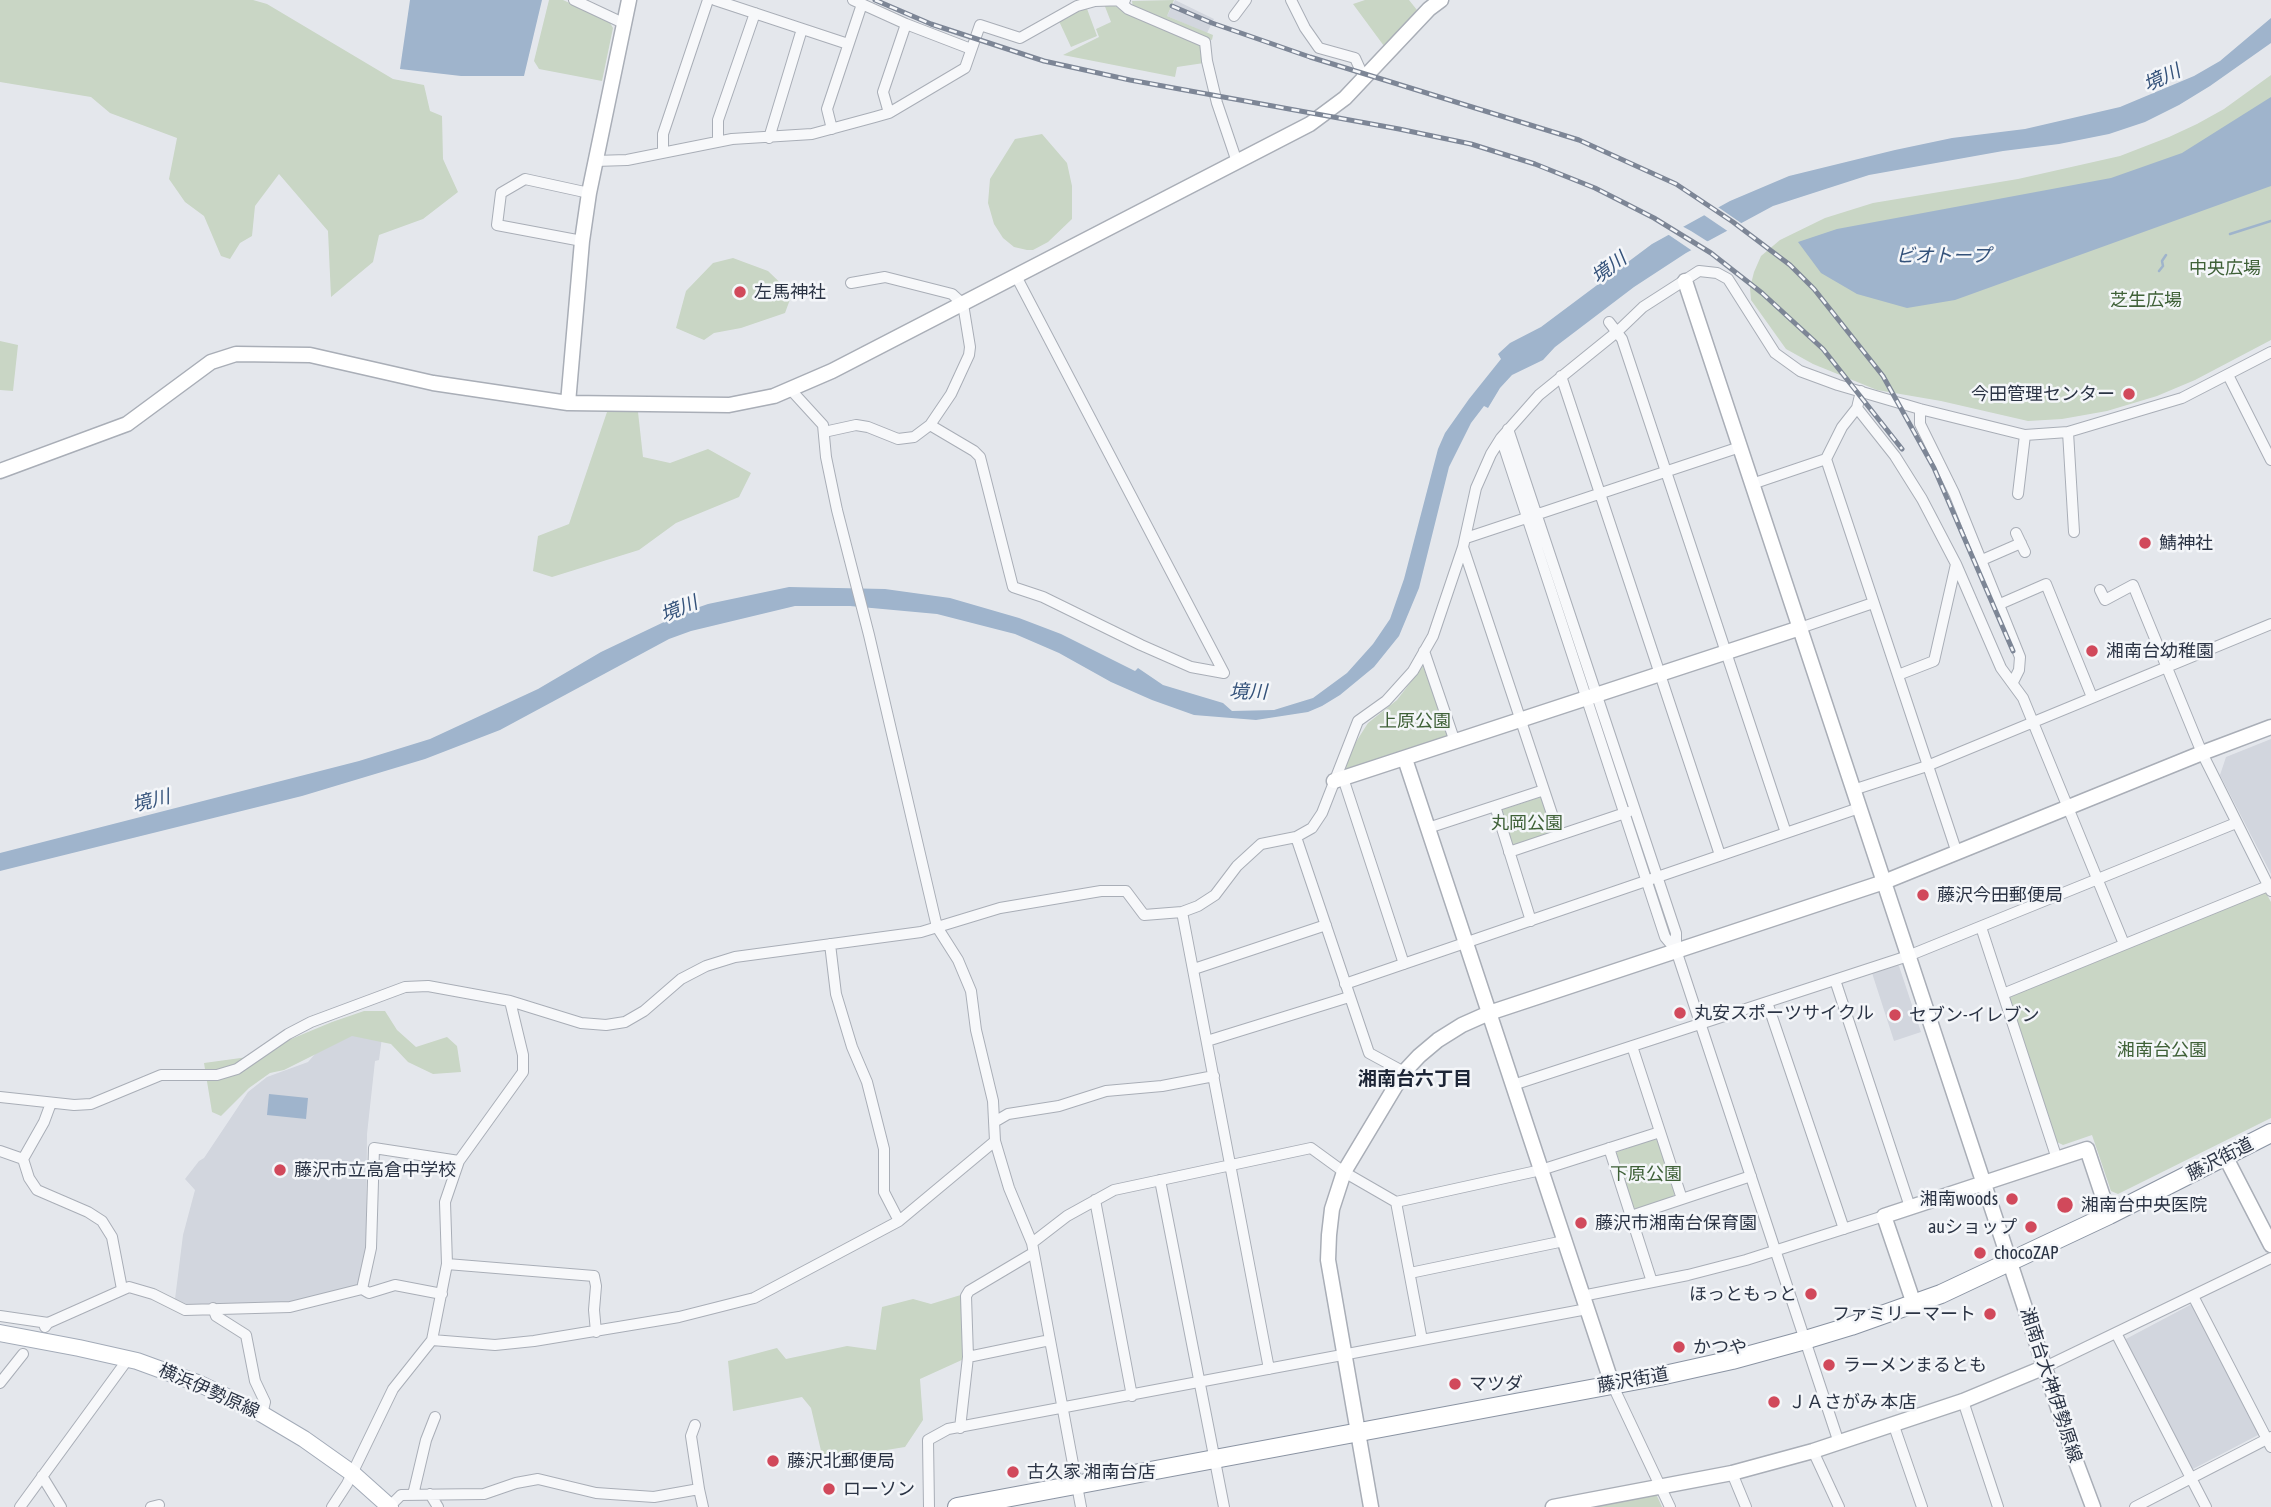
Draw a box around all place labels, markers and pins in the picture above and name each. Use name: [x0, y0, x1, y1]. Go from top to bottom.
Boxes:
place label: 左馬神社: [754, 281, 826, 303]
marker: 左馬神社: [732, 284, 748, 300]
place label: 今田管理センター: [1971, 383, 2115, 405]
marker: 今田管理センター: [2121, 386, 2137, 402]
place label: 鯖神社: [2159, 532, 2213, 554]
marker: 鯖神社: [2137, 535, 2153, 551]
place label: 湘南台幼稚園: [2106, 640, 2214, 662]
marker: 湘南台幼稚園: [2084, 643, 2100, 659]
place label: 藤沢今田郵便局: [1937, 884, 2063, 906]
marker: 藤沢今田郵便局: [1915, 887, 1931, 903]
place label: 丸安スポーツサイクル: [1694, 1002, 1874, 1024]
place label: セブン-イレブン: [1909, 1004, 2039, 1026]
marker: 丸安スポーツサイクル: [1672, 1005, 1688, 1021]
marker: セブン-イレブン: [1887, 1007, 1903, 1023]
place label: 藤沢市立高倉中学校: [294, 1159, 456, 1181]
marker: 藤沢市立高倉中学校: [272, 1162, 288, 1178]
place label: 湘南woods: [1920, 1188, 1998, 1210]
marker: 湘南woods: [2004, 1191, 2020, 1207]
place label: 湘南台中央医院: [2081, 1194, 2207, 1216]
marker: 湘南台中央医院: [2055, 1195, 2075, 1215]
place label: 藤沢市湘南台保育園: [1595, 1212, 1757, 1234]
marker: 藤沢市湘南台保育園: [1573, 1215, 1589, 1231]
place label: auショップ: [1928, 1216, 2017, 1238]
marker: auショップ: [2023, 1219, 2039, 1235]
place label: chocoZAP: [1994, 1242, 2059, 1264]
marker: chocoZAP: [1972, 1245, 1988, 1261]
place label: ほっともっと: [1689, 1283, 1797, 1305]
marker: ほっともっと: [1803, 1286, 1819, 1302]
place label: ファミリーマート: [1832, 1303, 1976, 1325]
marker: ファミリーマート: [1982, 1306, 1998, 1322]
place label: かつや: [1693, 1336, 1747, 1358]
marker: かつや: [1671, 1339, 1687, 1355]
place label: ラーメンまるとも: [1843, 1354, 1987, 1376]
marker: ラーメンまるとも: [1821, 1357, 1837, 1373]
place label: マツダ: [1469, 1373, 1523, 1395]
marker: マツダ: [1447, 1376, 1463, 1392]
place label: ＪＡさがみ 本店: [1788, 1391, 1916, 1413]
marker: ＪＡさがみ 本店: [1766, 1394, 1782, 1410]
place label: 藤沢北郵便局: [787, 1450, 895, 1472]
marker: 藤沢北郵便局: [765, 1453, 781, 1469]
place label: 古久家 湘南台店: [1027, 1461, 1155, 1483]
marker: 古久家 湘南台店: [1005, 1464, 1021, 1480]
place label: ローソン: [843, 1478, 915, 1500]
marker: ローソン: [821, 1481, 837, 1497]

